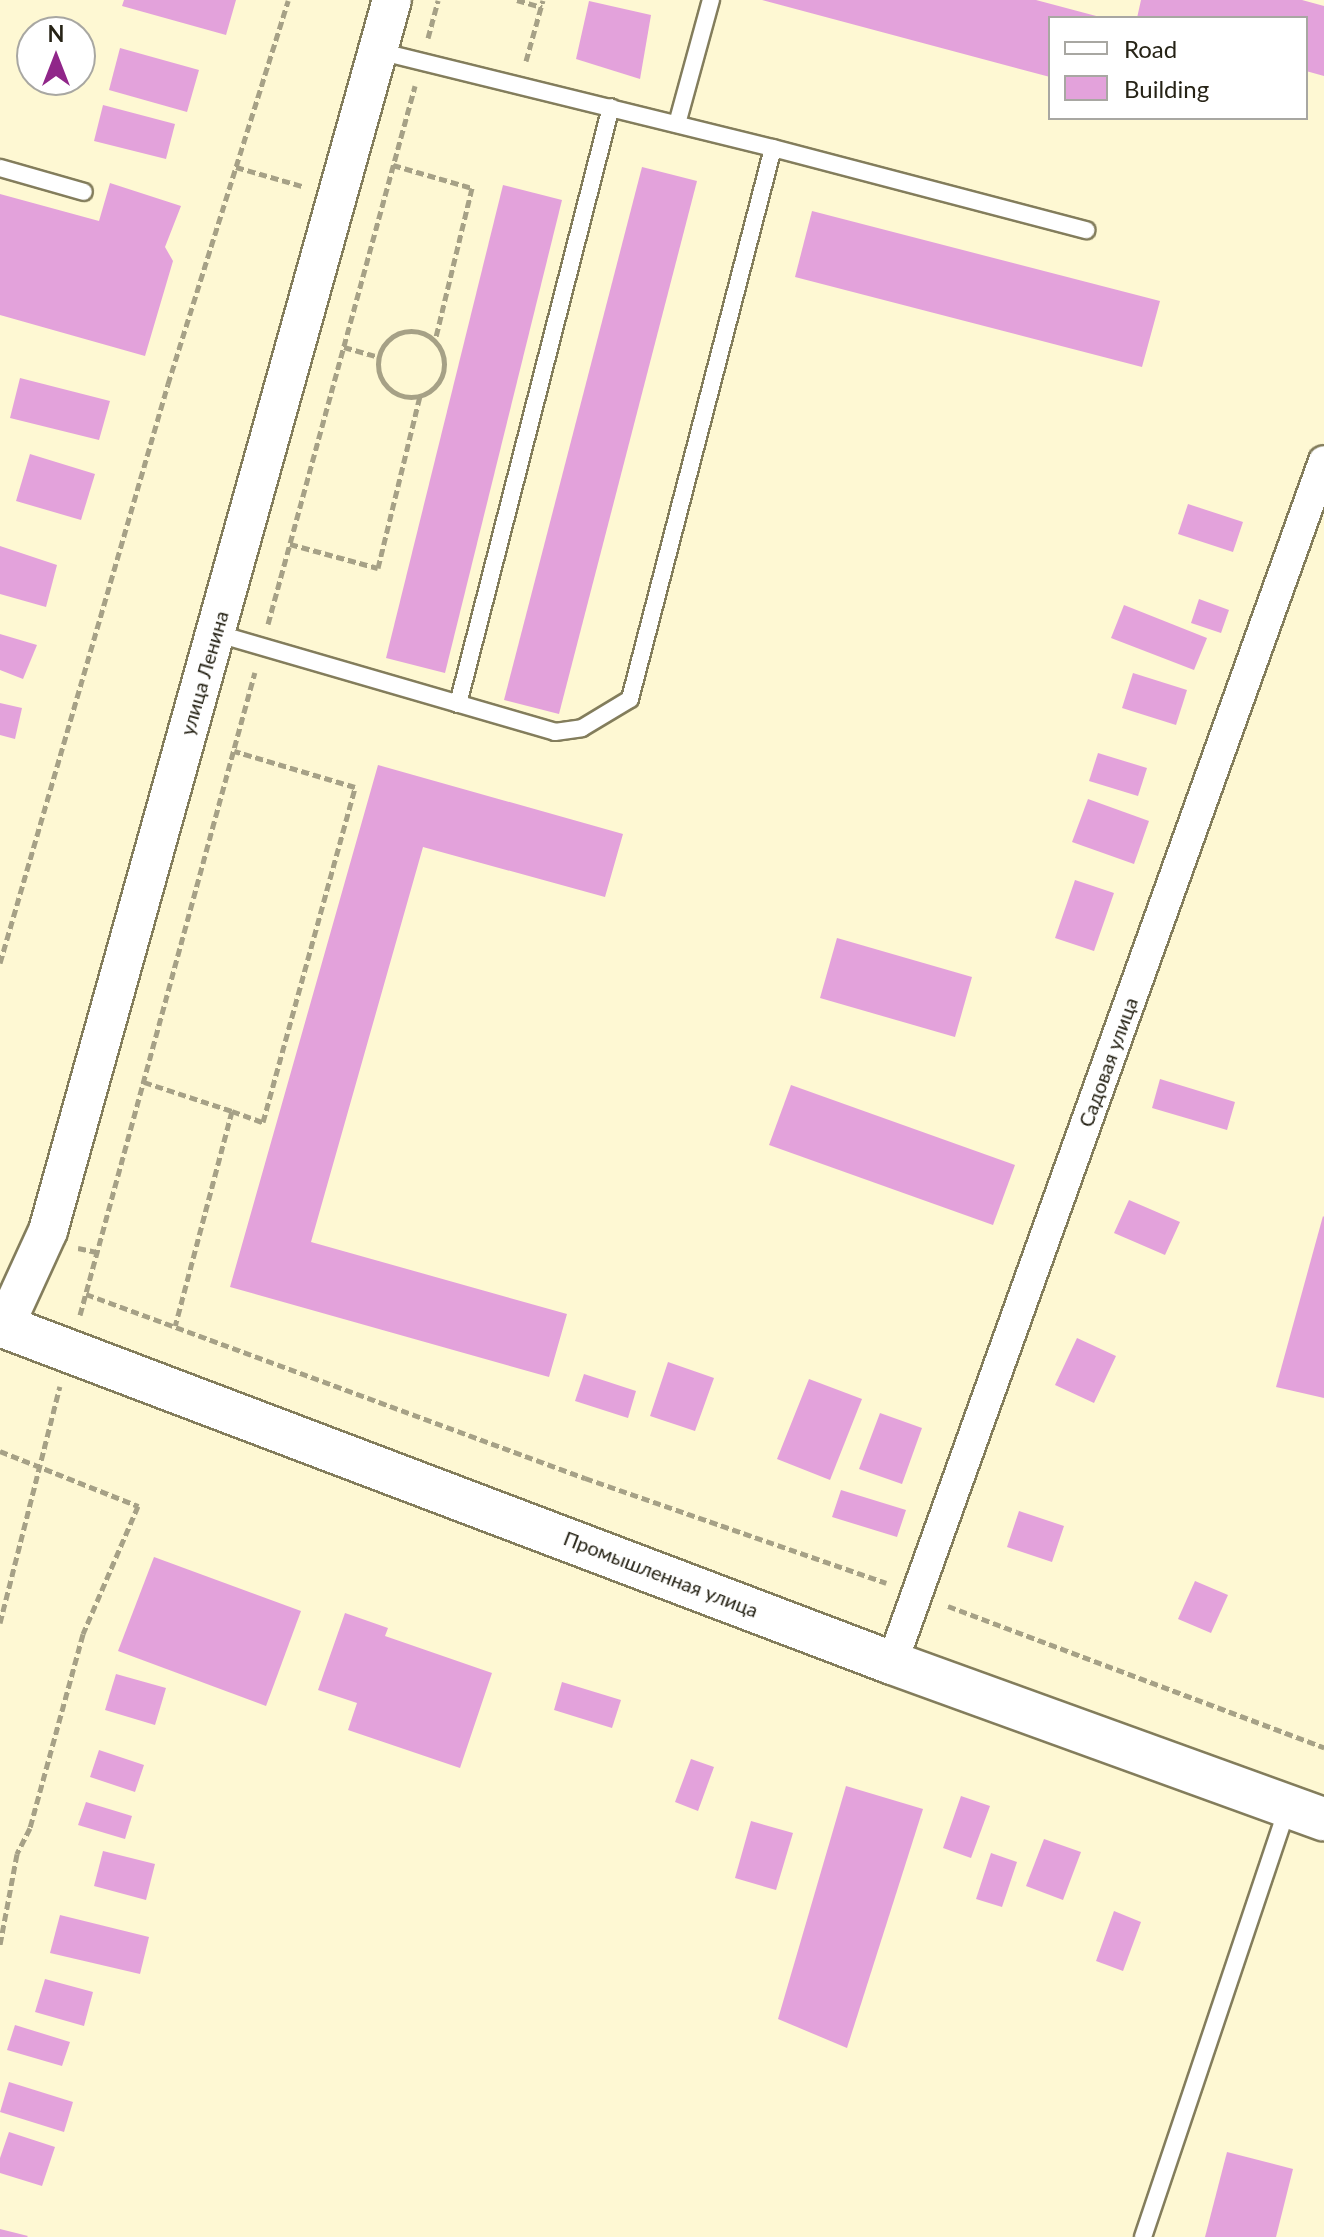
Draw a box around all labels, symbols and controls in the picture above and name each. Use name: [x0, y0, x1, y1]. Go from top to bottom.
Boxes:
north arrow: [16, 16, 96, 96]
legend: [1048, 16, 1308, 120]
text: N: [48, 20, 64, 47]
text: Road: [1124, 34, 1177, 63]
text: Building: [1124, 74, 1209, 103]
street label: улица Ленина: [175, 608, 233, 738]
street label: Садовая улица: [1073, 994, 1143, 1130]
street label: Промышленная улица: [560, 1526, 762, 1622]

